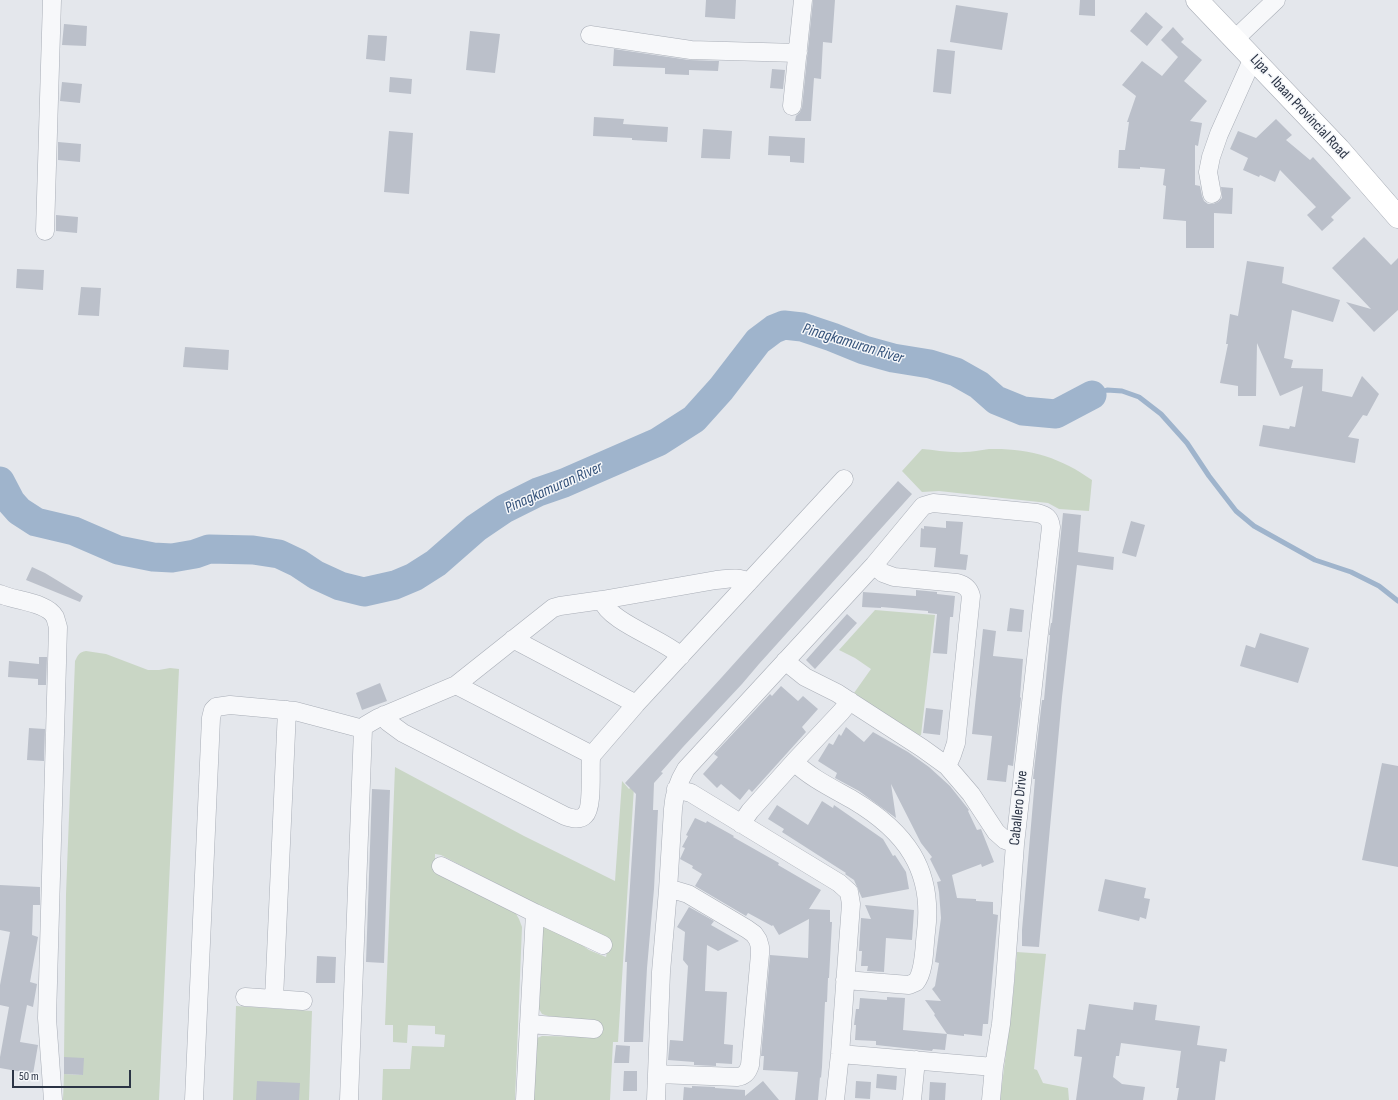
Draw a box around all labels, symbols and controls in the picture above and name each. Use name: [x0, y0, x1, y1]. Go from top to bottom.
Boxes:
street label: Lipa - Ibaan Provincial Road: [1246, 51, 1352, 163]
water label: Pinagkamuran River: [800, 320, 906, 368]
water label: Pinagkamuran River: [502, 458, 606, 518]
street label: Caballero Drive: [1006, 770, 1032, 846]
scale bar: [14, 1062, 133, 1088]
text: 50 m: [19, 1069, 39, 1084]

